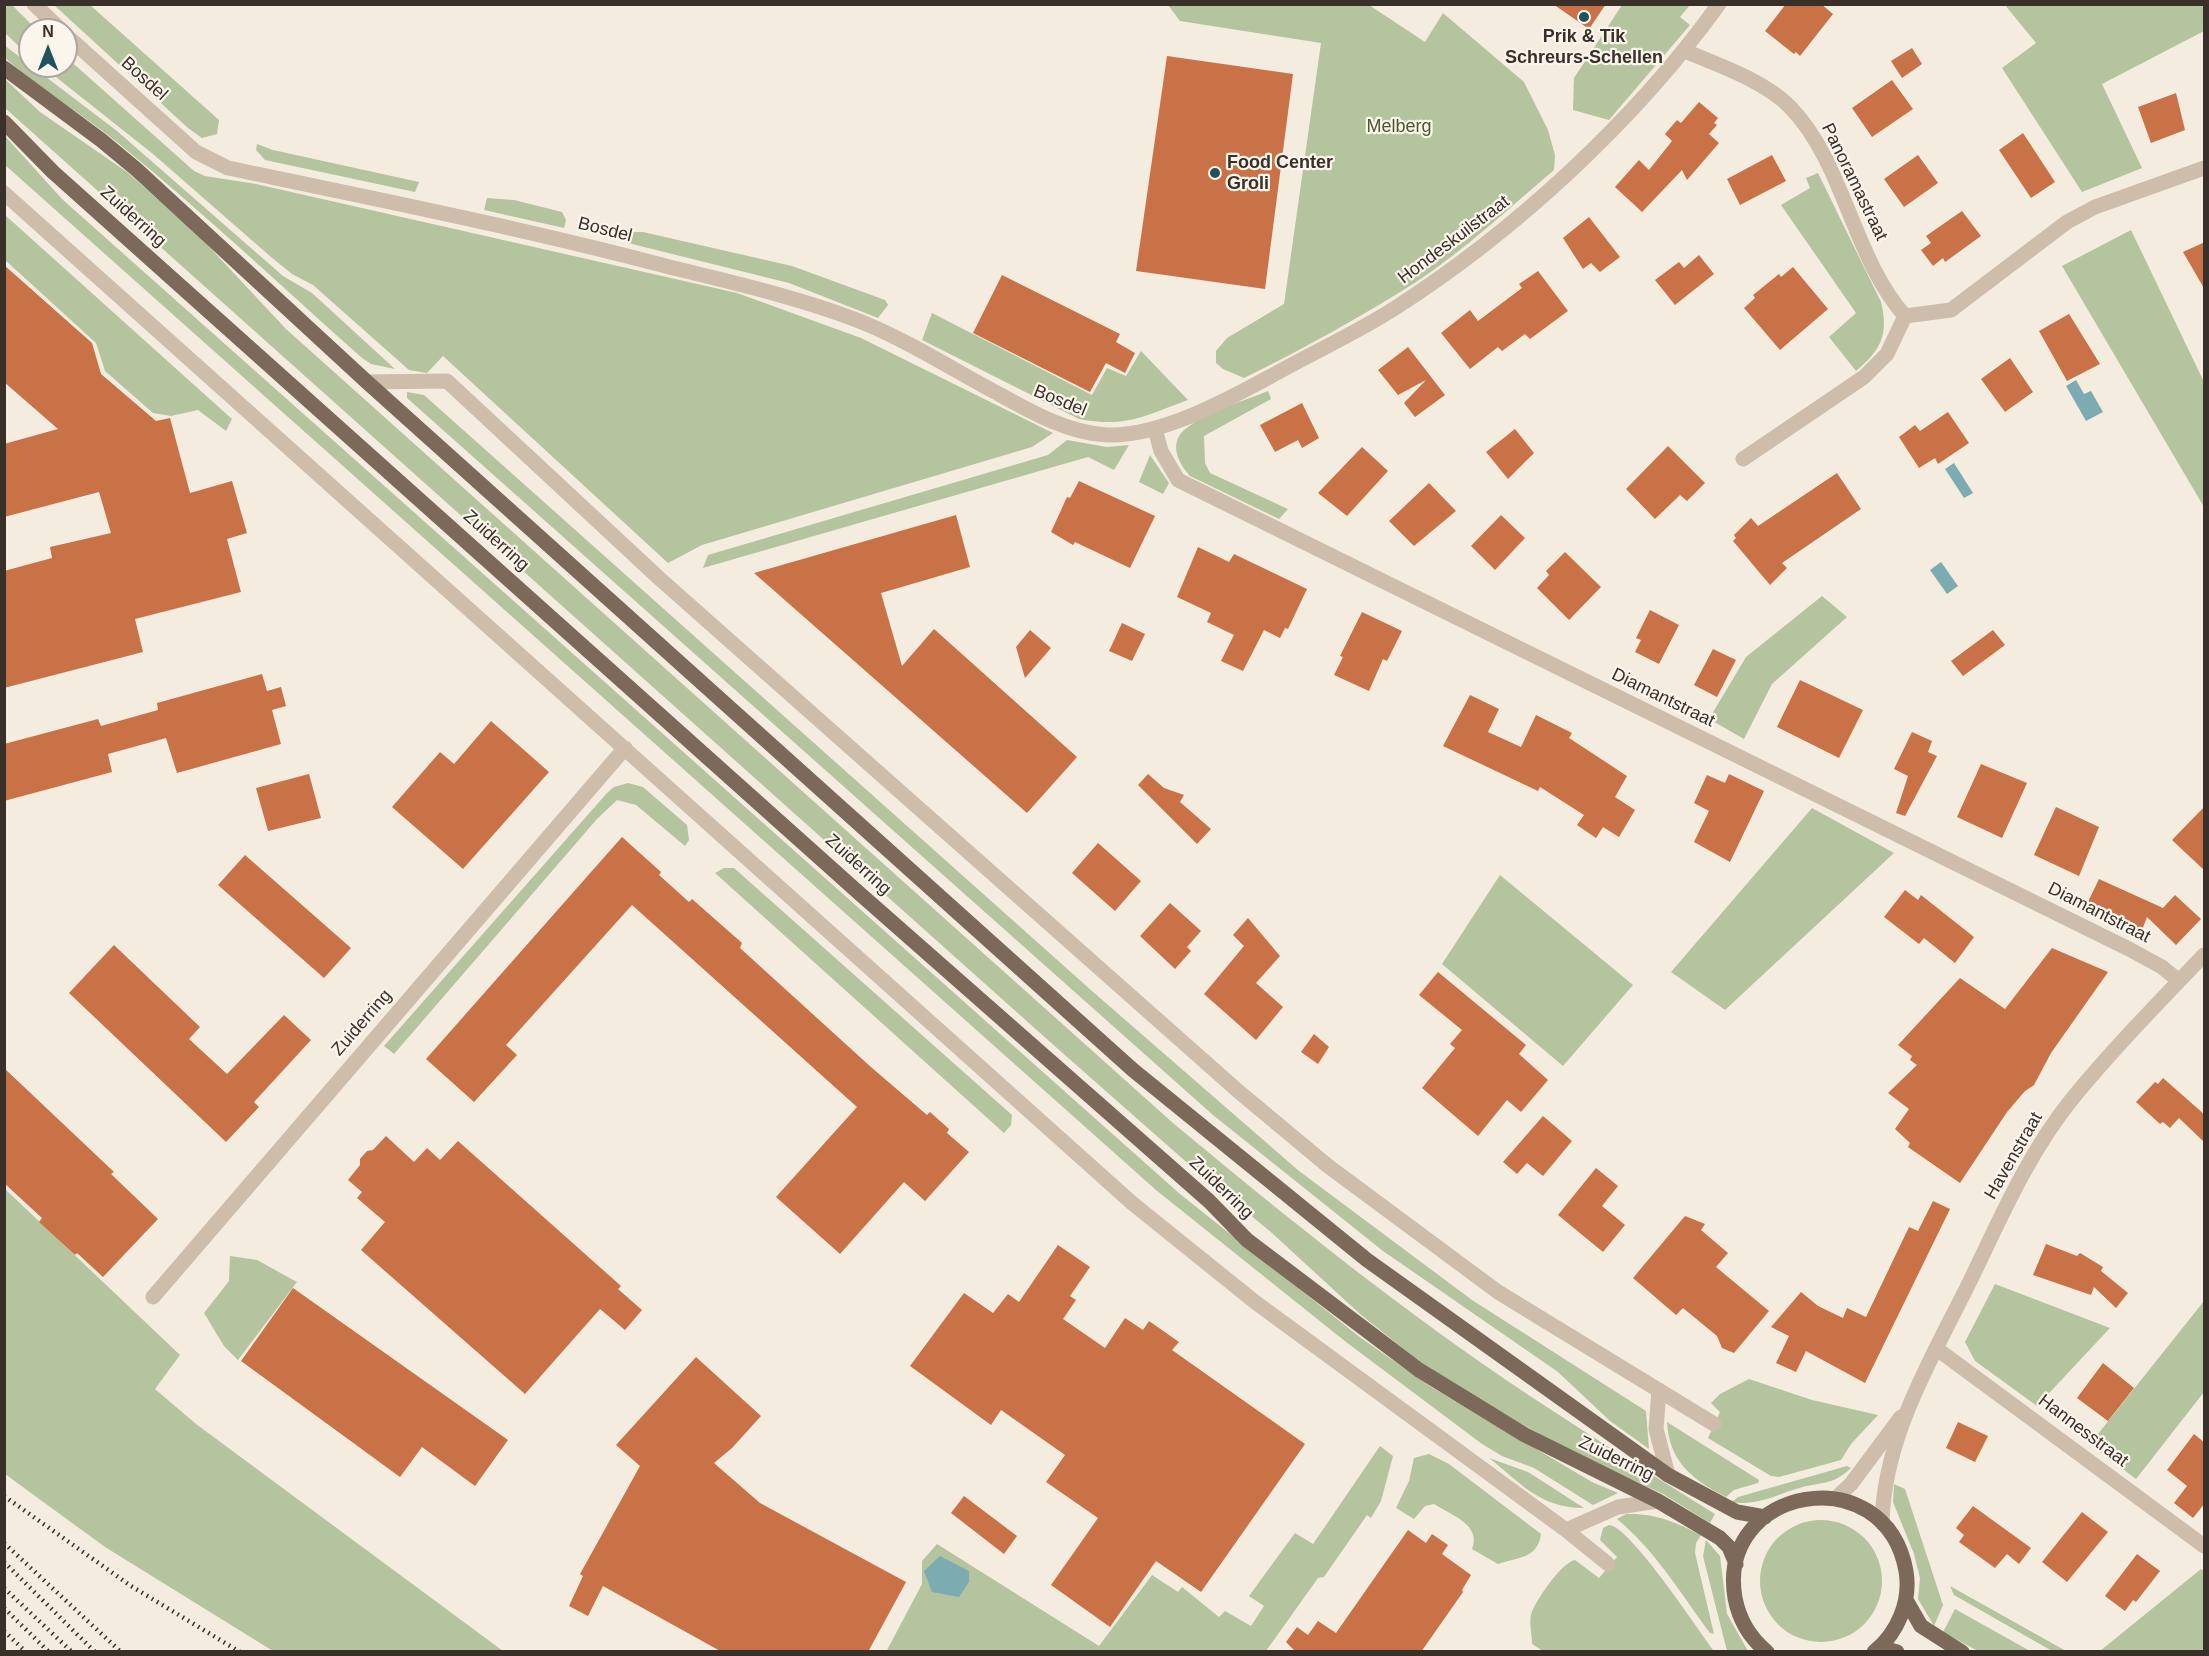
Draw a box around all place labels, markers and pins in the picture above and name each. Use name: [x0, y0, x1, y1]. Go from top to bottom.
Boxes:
marker: Prik & Tik Schreurs-Schellen: [1577, 10, 1591, 24]
place label: Prik & Tik Schreurs-Schellen: [1505, 26, 1663, 68]
place label: Food Center Groli: [1227, 152, 1333, 195]
marker: Food Center Groli: [1208, 166, 1222, 180]

